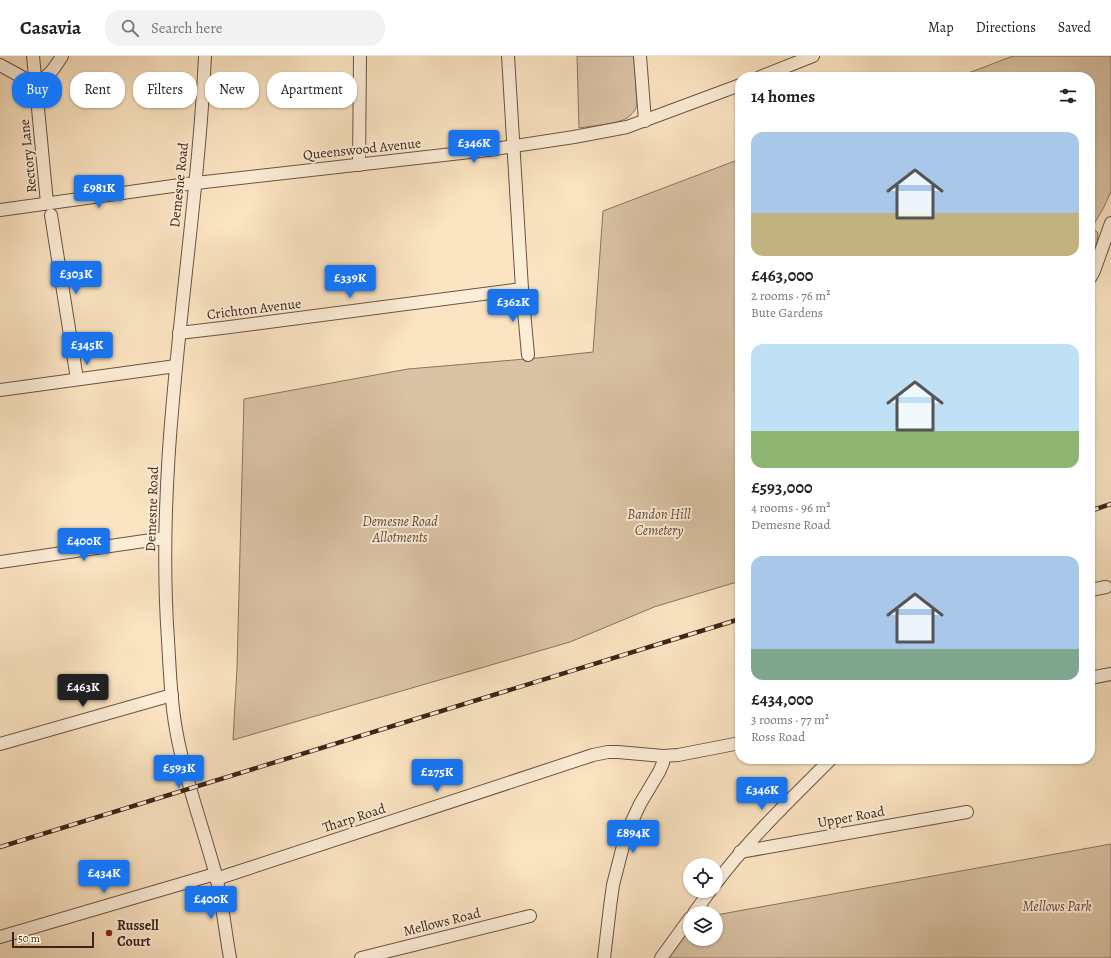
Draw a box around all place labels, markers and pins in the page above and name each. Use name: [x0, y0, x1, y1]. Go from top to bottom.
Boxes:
pin: £346K: [446, 130, 502, 164]
pin: £981K: [71, 175, 127, 209]
pin: £303K: [48, 261, 104, 295]
pin: £339K: [322, 265, 378, 299]
pin: £362K: [485, 289, 541, 323]
pin: £345K: [59, 332, 115, 366]
pin: £400K: [56, 528, 112, 562]
pin: £463K: [55, 674, 111, 708]
pin: £593K: [151, 755, 207, 789]
pin: £275K: [409, 759, 465, 793]
pin: £346K: [734, 777, 790, 811]
pin: £894K: [605, 820, 661, 854]
pin: £434K: [76, 860, 132, 894]
pin: £400K: [183, 886, 239, 920]
place label: Russell Court: [117, 916, 159, 951]
marker: Russell Court: [104, 928, 114, 938]

